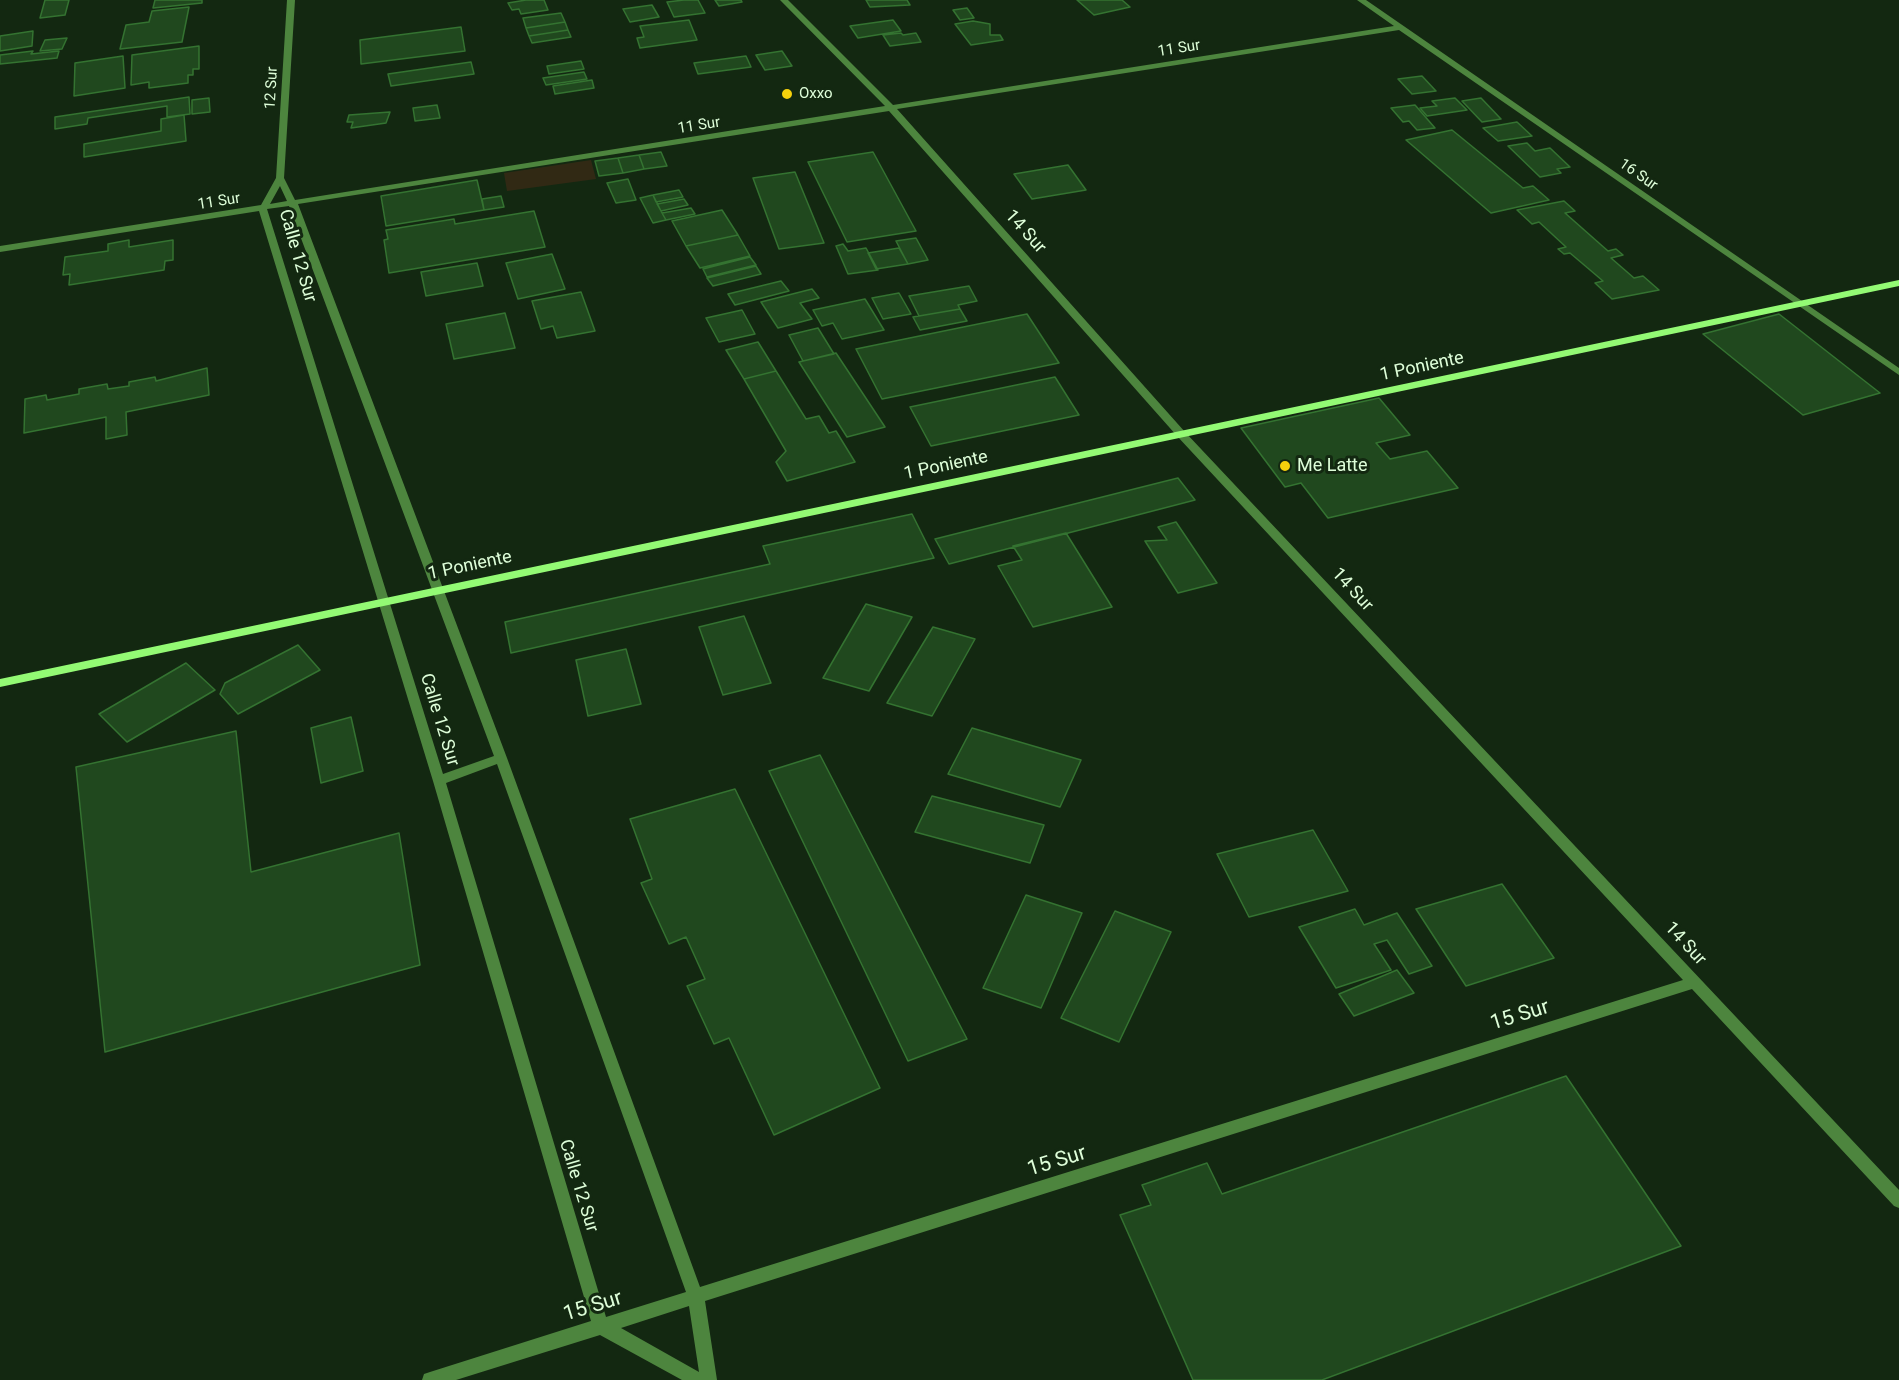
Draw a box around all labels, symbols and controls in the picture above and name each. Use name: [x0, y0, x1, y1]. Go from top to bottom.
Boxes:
street label: 11 Sur: [1156, 37, 1202, 61]
street label: 12 Sur: [262, 66, 282, 110]
place label: Oxxo: [799, 85, 833, 103]
marker: Oxxo: [780, 87, 794, 101]
street label: 11 Sur: [676, 114, 722, 138]
street label: 16 Sur: [1615, 155, 1661, 195]
street label: 11 Sur: [196, 190, 242, 214]
street label: 14 Sur: [1000, 206, 1050, 258]
street label: Calle 12 Sur: [273, 207, 321, 305]
street label: 1 Poniente: [1378, 348, 1466, 386]
street label: 1 Poniente: [902, 447, 990, 485]
place label: Me Latte: [1297, 455, 1368, 477]
marker: Me Latte: [1278, 459, 1292, 473]
street label: 1 Poniente: [426, 547, 514, 585]
street label: 14 Sur: [1327, 564, 1377, 616]
street label: Calle 12 Sur: [415, 671, 463, 769]
street label: 14 Sur: [1660, 918, 1710, 970]
street label: 15 Sur: [1488, 995, 1552, 1037]
street label: Calle 12 Sur: [554, 1137, 602, 1235]
street label: 15 Sur: [1025, 1141, 1089, 1183]
street label: 15 Sur: [561, 1286, 625, 1328]

